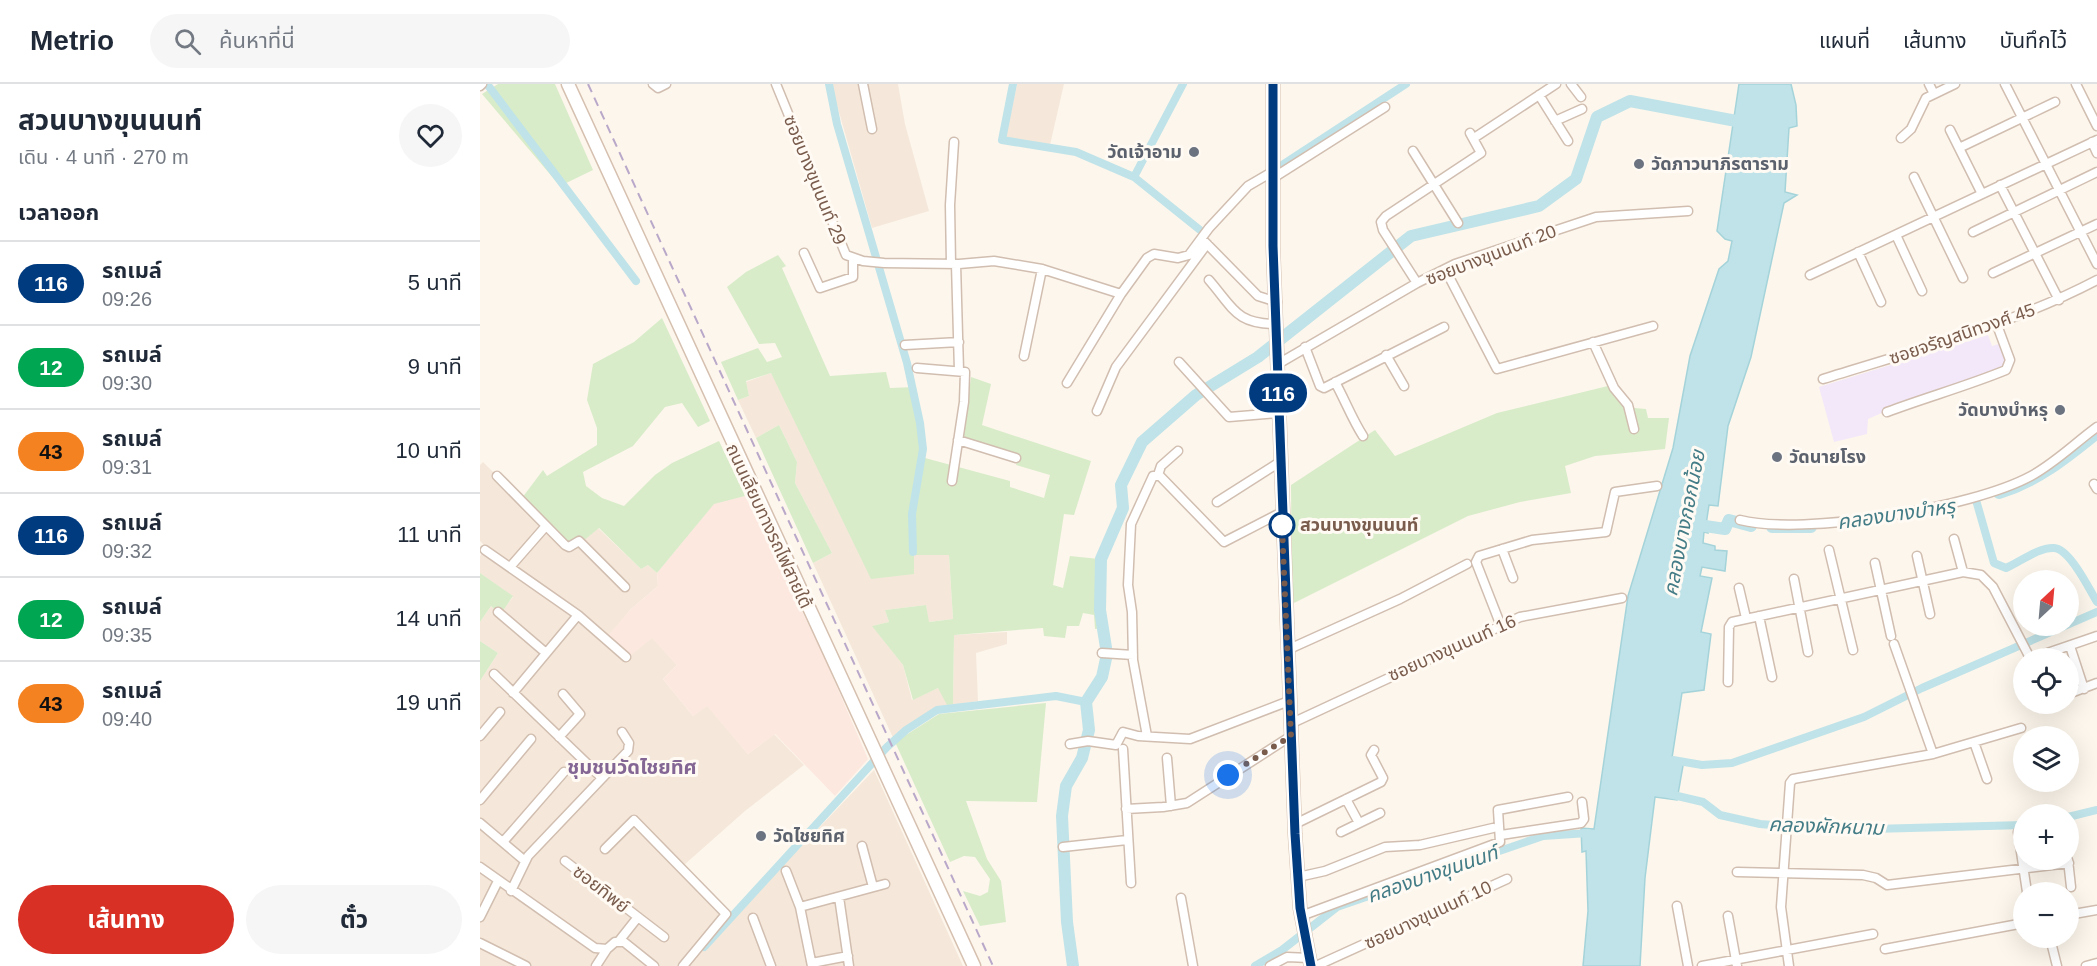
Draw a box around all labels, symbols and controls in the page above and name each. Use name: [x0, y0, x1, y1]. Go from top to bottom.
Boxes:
search box: [150, 14, 570, 68]
text: Metrio: [30, 25, 114, 56]
icon: search: [171, 25, 204, 58]
text: ค้นหาที่นี่: [219, 28, 295, 53]
text: แผนที่: [1819, 29, 1870, 52]
text: เส้นทาง: [1903, 29, 1967, 52]
text: บันทึกไว้: [2000, 29, 2067, 52]
button: heart: [399, 104, 462, 167]
text: สวนบางขุนนนท์: [18, 105, 202, 136]
street label: ซอยบางขุนนนท์ 29: [779, 112, 850, 248]
place label: วัดเจ้าอาม: [1107, 142, 1182, 162]
marker: วัดเจ้าอาม: [1187, 145, 1201, 159]
text: เดิน · 4 นาที · 270 m: [18, 146, 189, 168]
place label: วัดภาวนาภิรตาราม: [1651, 154, 1789, 174]
marker: วัดภาวนาภิรตาราม: [1632, 157, 1646, 171]
text: เวลาออก: [18, 200, 99, 225]
street label: ซอยบางขุนนนท์ 20: [1423, 221, 1559, 290]
text: รถเมล์: [102, 258, 162, 283]
text: 5 นาที: [408, 270, 462, 295]
text: 116: [34, 272, 68, 295]
text: 09:26: [102, 288, 152, 310]
street label: ซอยจรัญสนิทวงศ์ 45: [1886, 300, 2038, 368]
text: รถเมล์: [102, 342, 162, 367]
text: 9 นาที: [408, 354, 462, 379]
text: 12: [39, 356, 63, 379]
text: 09:30: [102, 372, 152, 394]
line badge: 116: [1244, 374, 1312, 412]
text: 116: [1261, 382, 1295, 405]
place label: วัดบางบำหรุ: [1958, 400, 2048, 421]
marker: วัดบางบำหรุ: [2053, 403, 2067, 417]
text: รถเมล์: [102, 426, 162, 451]
text: 10 นาที: [396, 438, 462, 463]
text: 43: [39, 440, 63, 463]
street label: ถนนเลียบทางรถไฟสายใต้: [722, 440, 816, 612]
water label: คลองบางกอกน้อย: [1659, 446, 1709, 598]
place label: วัดนายโรง: [1789, 447, 1866, 467]
marker: วัดนายโรง: [1770, 450, 1784, 464]
text: 09:31: [102, 456, 152, 478]
water label: คลองบางบำหรุ: [1836, 495, 1958, 535]
text: รถเมล์: [102, 510, 162, 535]
marker: สวนบางขุนนนท์: [1269, 512, 1295, 538]
place label: สวนบางขุนนนท์: [1300, 515, 1418, 536]
text: 11 นาที: [397, 522, 462, 547]
text: 116: [34, 524, 68, 547]
text: 09:32: [102, 540, 152, 562]
north arrow: [2013, 570, 2079, 636]
map controls: [2013, 570, 2079, 948]
text: รถเมล์: [102, 594, 162, 619]
text: 14 นาที: [396, 606, 462, 631]
text: 12: [39, 608, 63, 631]
street label: ซอยบางขุนนนท์ 16: [1385, 611, 1519, 686]
text: 09:35: [102, 624, 152, 646]
button: locate: [2013, 648, 2079, 714]
text: รถเมล์: [102, 678, 162, 703]
text: 19 นาที: [396, 690, 462, 715]
text: 43: [39, 692, 63, 715]
text: 09:40: [102, 708, 152, 730]
button: layers: [2013, 726, 2079, 792]
district label: ชุมชนวัดไชยทิศ: [567, 756, 697, 779]
your location: [1213, 760, 1243, 790]
button: +: [2013, 804, 2079, 870]
water label: คลองผักหนาม: [1768, 813, 1886, 839]
place label: วัดไชยทิศ: [773, 826, 845, 846]
marker: วัดไชยทิศ: [754, 829, 768, 843]
water label: คลองบางขุนนนท์: [1364, 840, 1505, 909]
street label: ซอยทิพย์: [569, 861, 633, 917]
street label: ซอยบางขุนนนท์ 10: [1361, 877, 1495, 954]
button: −: [2013, 882, 2079, 948]
button: เส้นทาง: [18, 885, 234, 954]
button: ตั๋ว: [246, 885, 462, 954]

